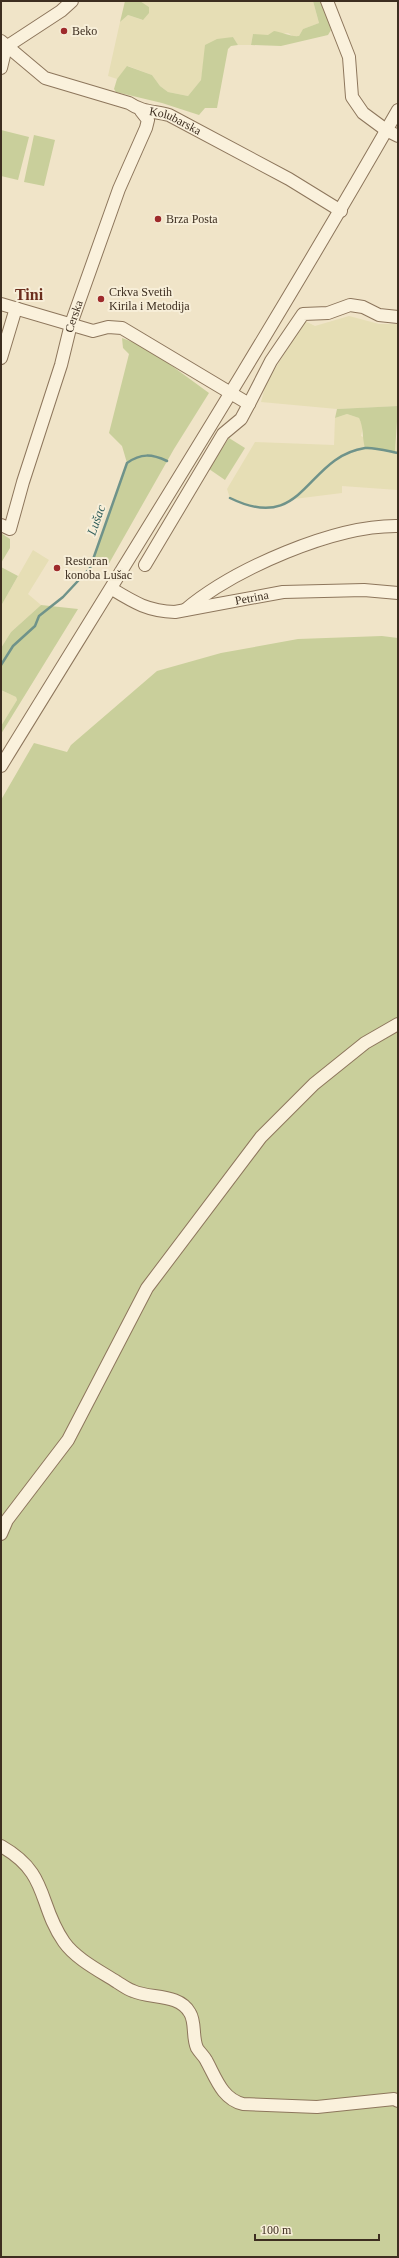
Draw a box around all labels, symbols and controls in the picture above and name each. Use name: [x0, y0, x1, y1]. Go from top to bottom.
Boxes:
place label: Beko: [72, 24, 97, 38]
marker: Beko: [59, 26, 69, 36]
street label: Kolubarska: [148, 104, 204, 138]
place label: Brza Posta: [166, 212, 218, 226]
marker: Brza Posta: [153, 214, 163, 224]
place label: Crkva Svetih Kirila i Metodija: [109, 285, 190, 313]
district label: Tini: [15, 286, 44, 303]
marker: Crkva Svetih Kirila i Metodija: [96, 294, 106, 304]
street label: Cerska: [62, 298, 86, 334]
water label: Lušac: [83, 503, 108, 538]
place label: Restoran konoba Lušac: [65, 554, 132, 582]
marker: Restoran konoba Lušac: [52, 563, 62, 573]
street label: Petrina: [234, 588, 270, 608]
scale bar: [255, 2216, 379, 2242]
text: 100 m: [261, 2223, 292, 2237]

